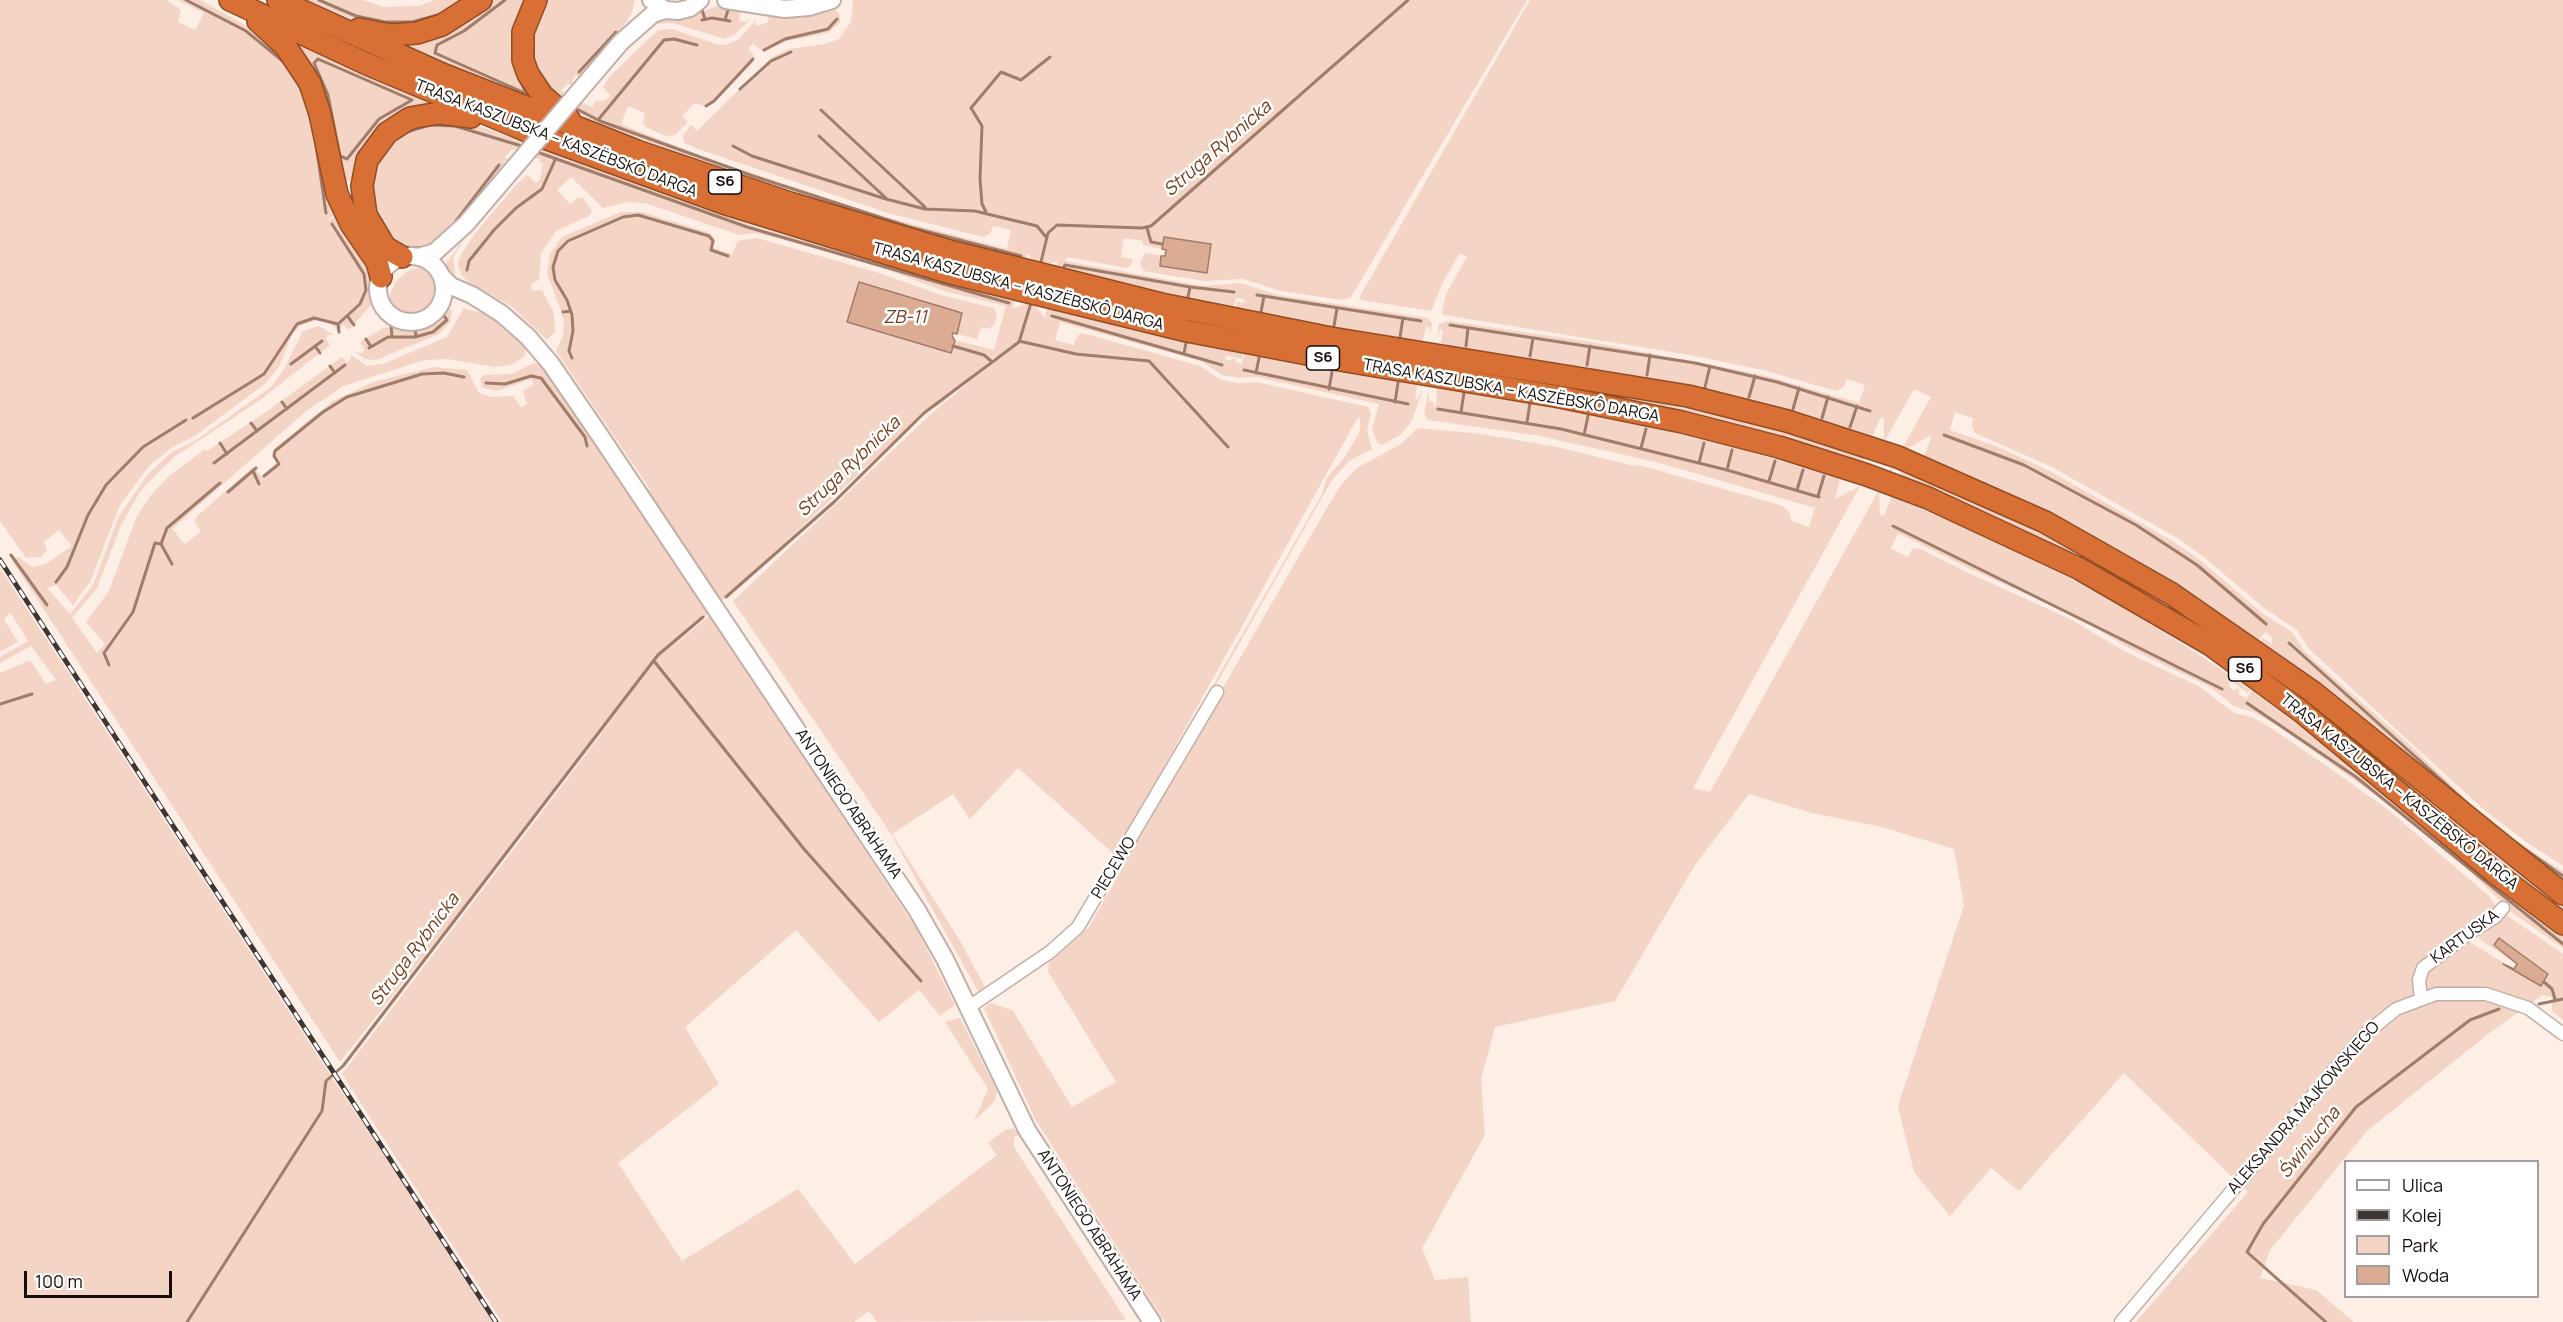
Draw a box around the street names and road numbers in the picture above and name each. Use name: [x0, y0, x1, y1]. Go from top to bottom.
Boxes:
street label: TRASA KASZUBSKA – KASZËBSKÔ DARGA: [412, 76, 700, 202]
road number: S6: [708, 170, 742, 194]
street label: TRASA KASZUBSKA – KASZËBSKÔ DARGA: [870, 239, 1166, 335]
road number: S6: [1306, 346, 1340, 370]
street label: TRASA KASZUBSKA – KASZËBSKÔ DARGA: [1361, 355, 1661, 427]
road number: S6: [2228, 657, 2262, 681]
street label: TRASA KASZUBSKA – KASZËBSKÔ DARGA: [2276, 690, 2522, 894]
street label: ANTONIEGO ABRAHAMA: [791, 725, 905, 883]
street label: PIECEWO: [1088, 834, 1140, 902]
street label: KARTUSKA: [2427, 906, 2503, 968]
street label: ALEKSANDRA MAJKOWSKIEGO: [2224, 1018, 2384, 1198]
street label: ANTONIEGO ABRAHAMA: [1033, 1146, 1145, 1304]

